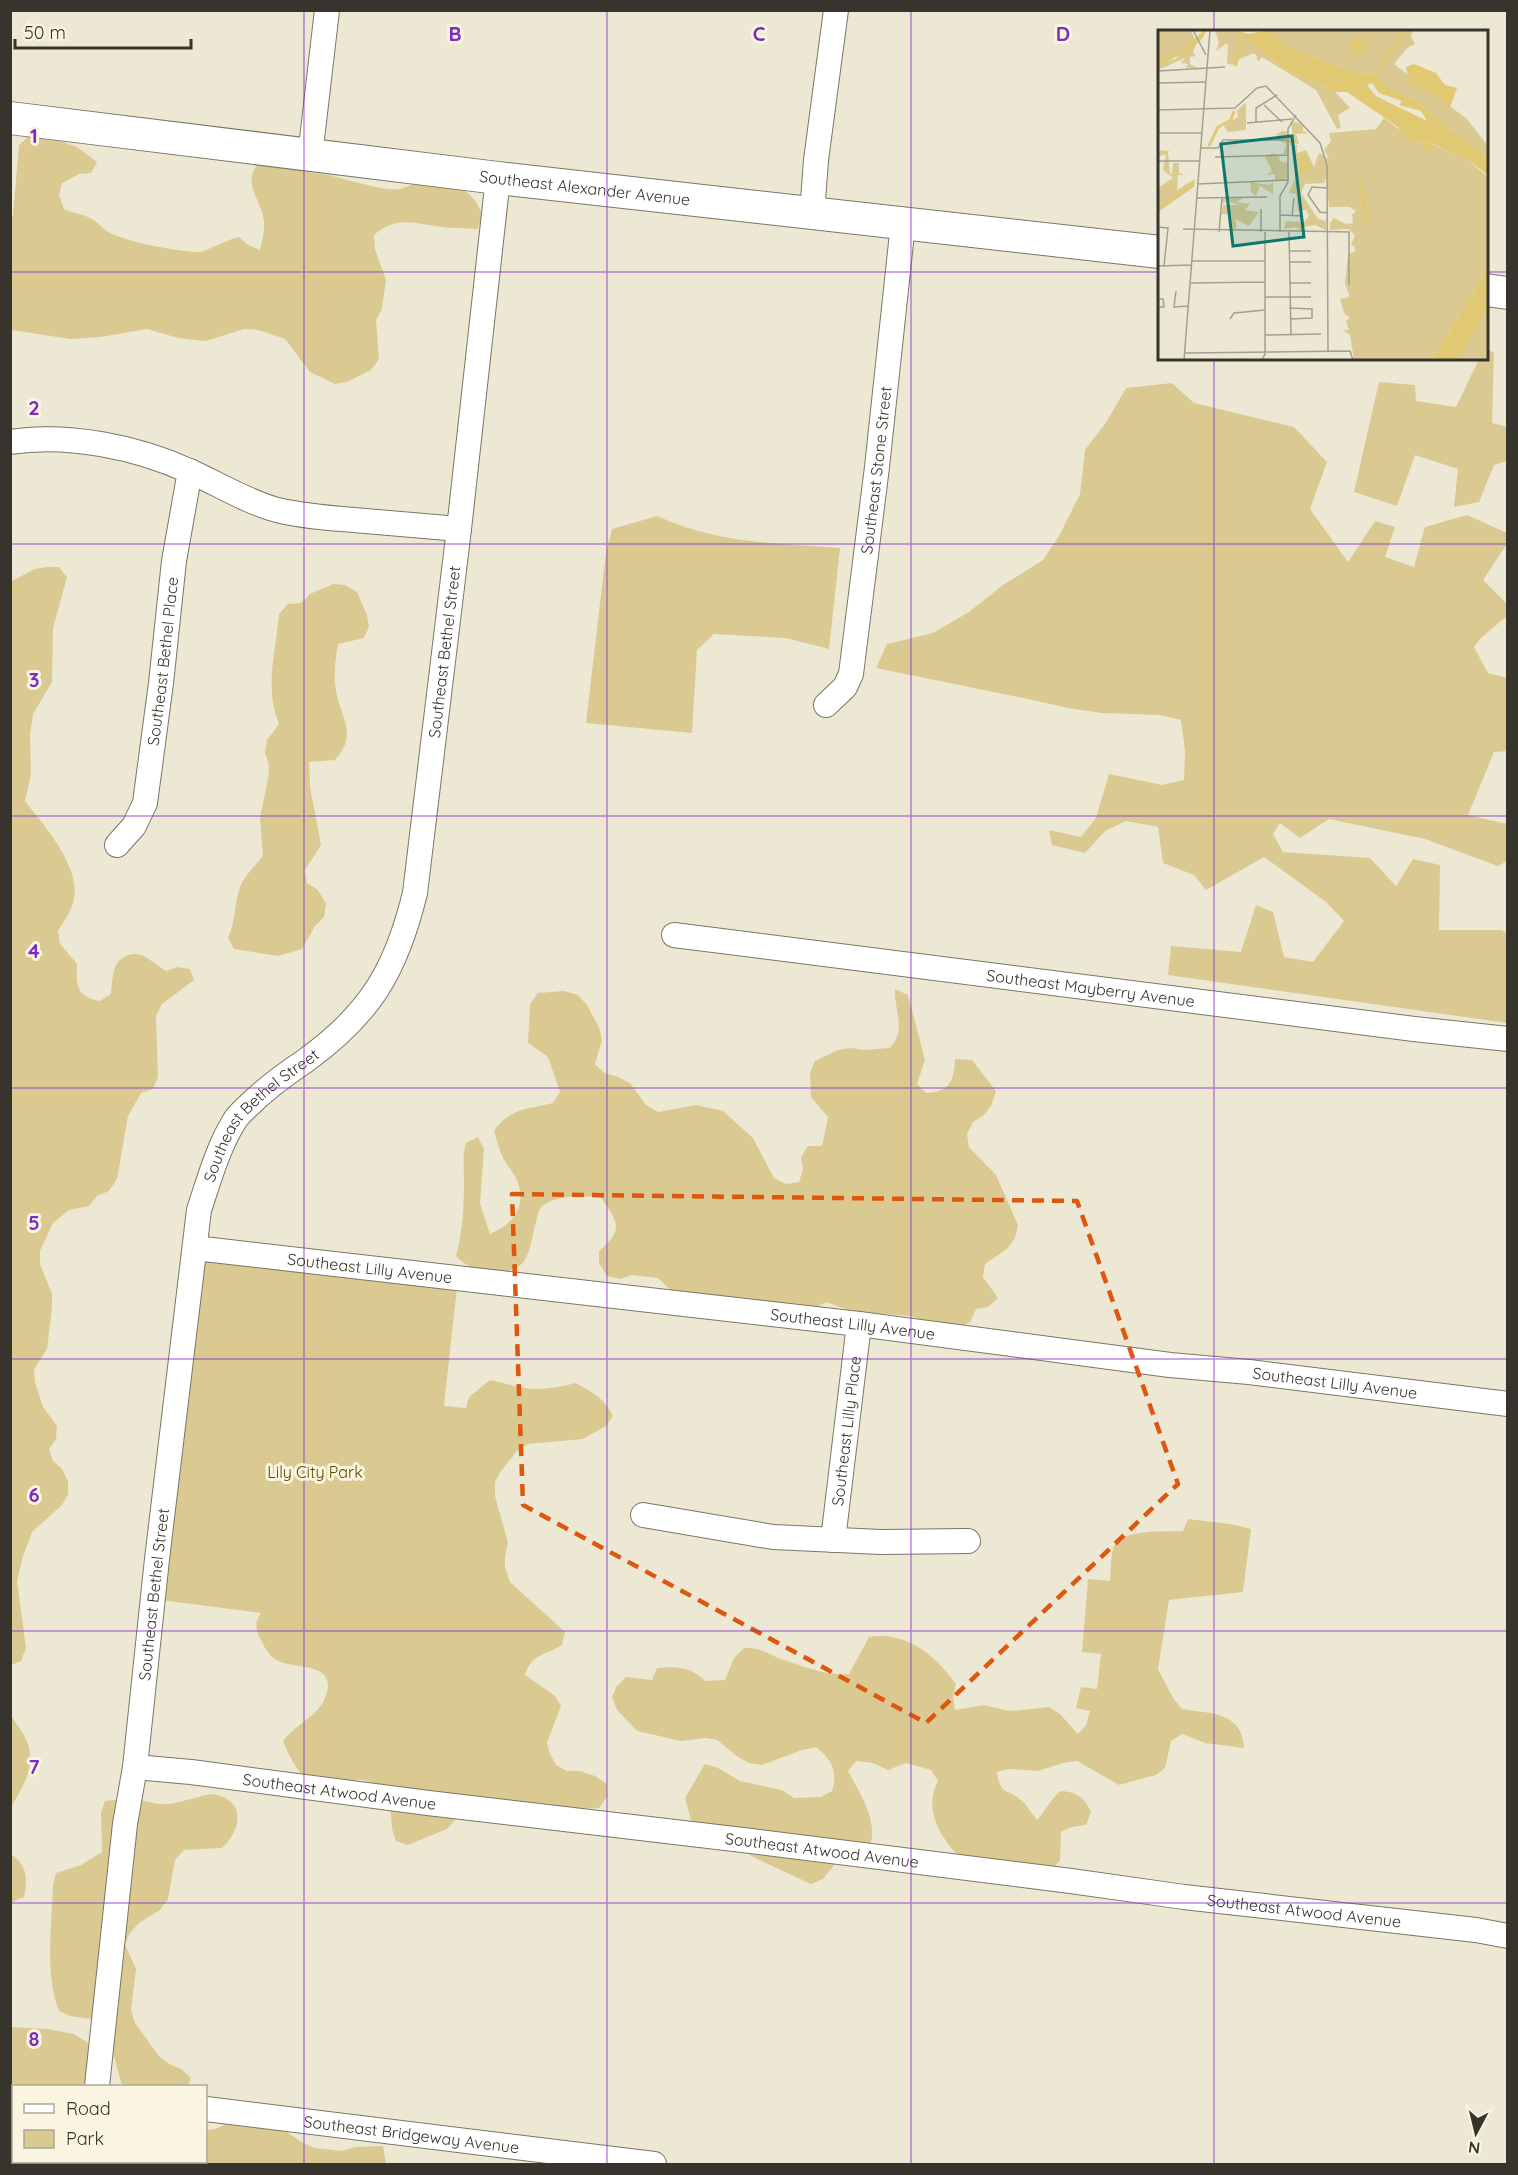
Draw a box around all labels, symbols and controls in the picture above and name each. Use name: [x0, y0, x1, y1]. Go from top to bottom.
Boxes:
scale bar: [15, 12, 190, 50]
text: 50 m: [24, 21, 66, 44]
text: B: [448, 21, 462, 46]
text: C: [753, 21, 766, 46]
text: D: [1056, 21, 1070, 46]
inset map: [1158, 30, 1488, 360]
text: 1: [30, 123, 38, 148]
street label: Southeast Alexander Avenue: [478, 166, 691, 209]
street label: Southeast Stone Street: [856, 385, 896, 555]
text: 2: [28, 395, 40, 420]
street label: Southeast Bethel Street: [424, 565, 464, 739]
street label: Southeast Bethel Place: [143, 576, 182, 747]
text: 3: [29, 667, 39, 692]
text: 4: [28, 938, 40, 963]
street label: Southeast Mayberry Avenue: [985, 965, 1196, 1011]
street label: Southeast Bethel Street: [199, 1044, 323, 1185]
text: 5: [28, 1210, 40, 1235]
street label: Southeast Lilly Avenue: [286, 1249, 453, 1287]
street label: Southeast Lilly Avenue: [769, 1304, 936, 1344]
street label: Southeast Lilly Place: [827, 1354, 865, 1507]
street label: Southeast Lilly Avenue: [1252, 1363, 1418, 1403]
park label: Lily City Park: [267, 1462, 363, 1482]
text: 6: [28, 1482, 40, 1507]
street label: Southeast Bethel Street: [134, 1507, 173, 1682]
text: 7: [29, 1754, 40, 1779]
street label: Southeast Atwood Avenue: [242, 1769, 437, 1814]
street label: Southeast Atwood Avenue: [724, 1828, 920, 1872]
street label: Southeast Atwood Avenue: [1206, 1890, 1402, 1931]
text: 8: [29, 2026, 40, 2051]
legend: [12, 2085, 207, 2163]
text: Road: [66, 2097, 111, 2120]
north arrow: [1446, 2103, 1506, 2163]
street label: Southeast Bridgeway Avenue: [303, 2111, 520, 2157]
text: Park: [66, 2127, 104, 2150]
text: N: [1467, 2137, 1481, 2159]

